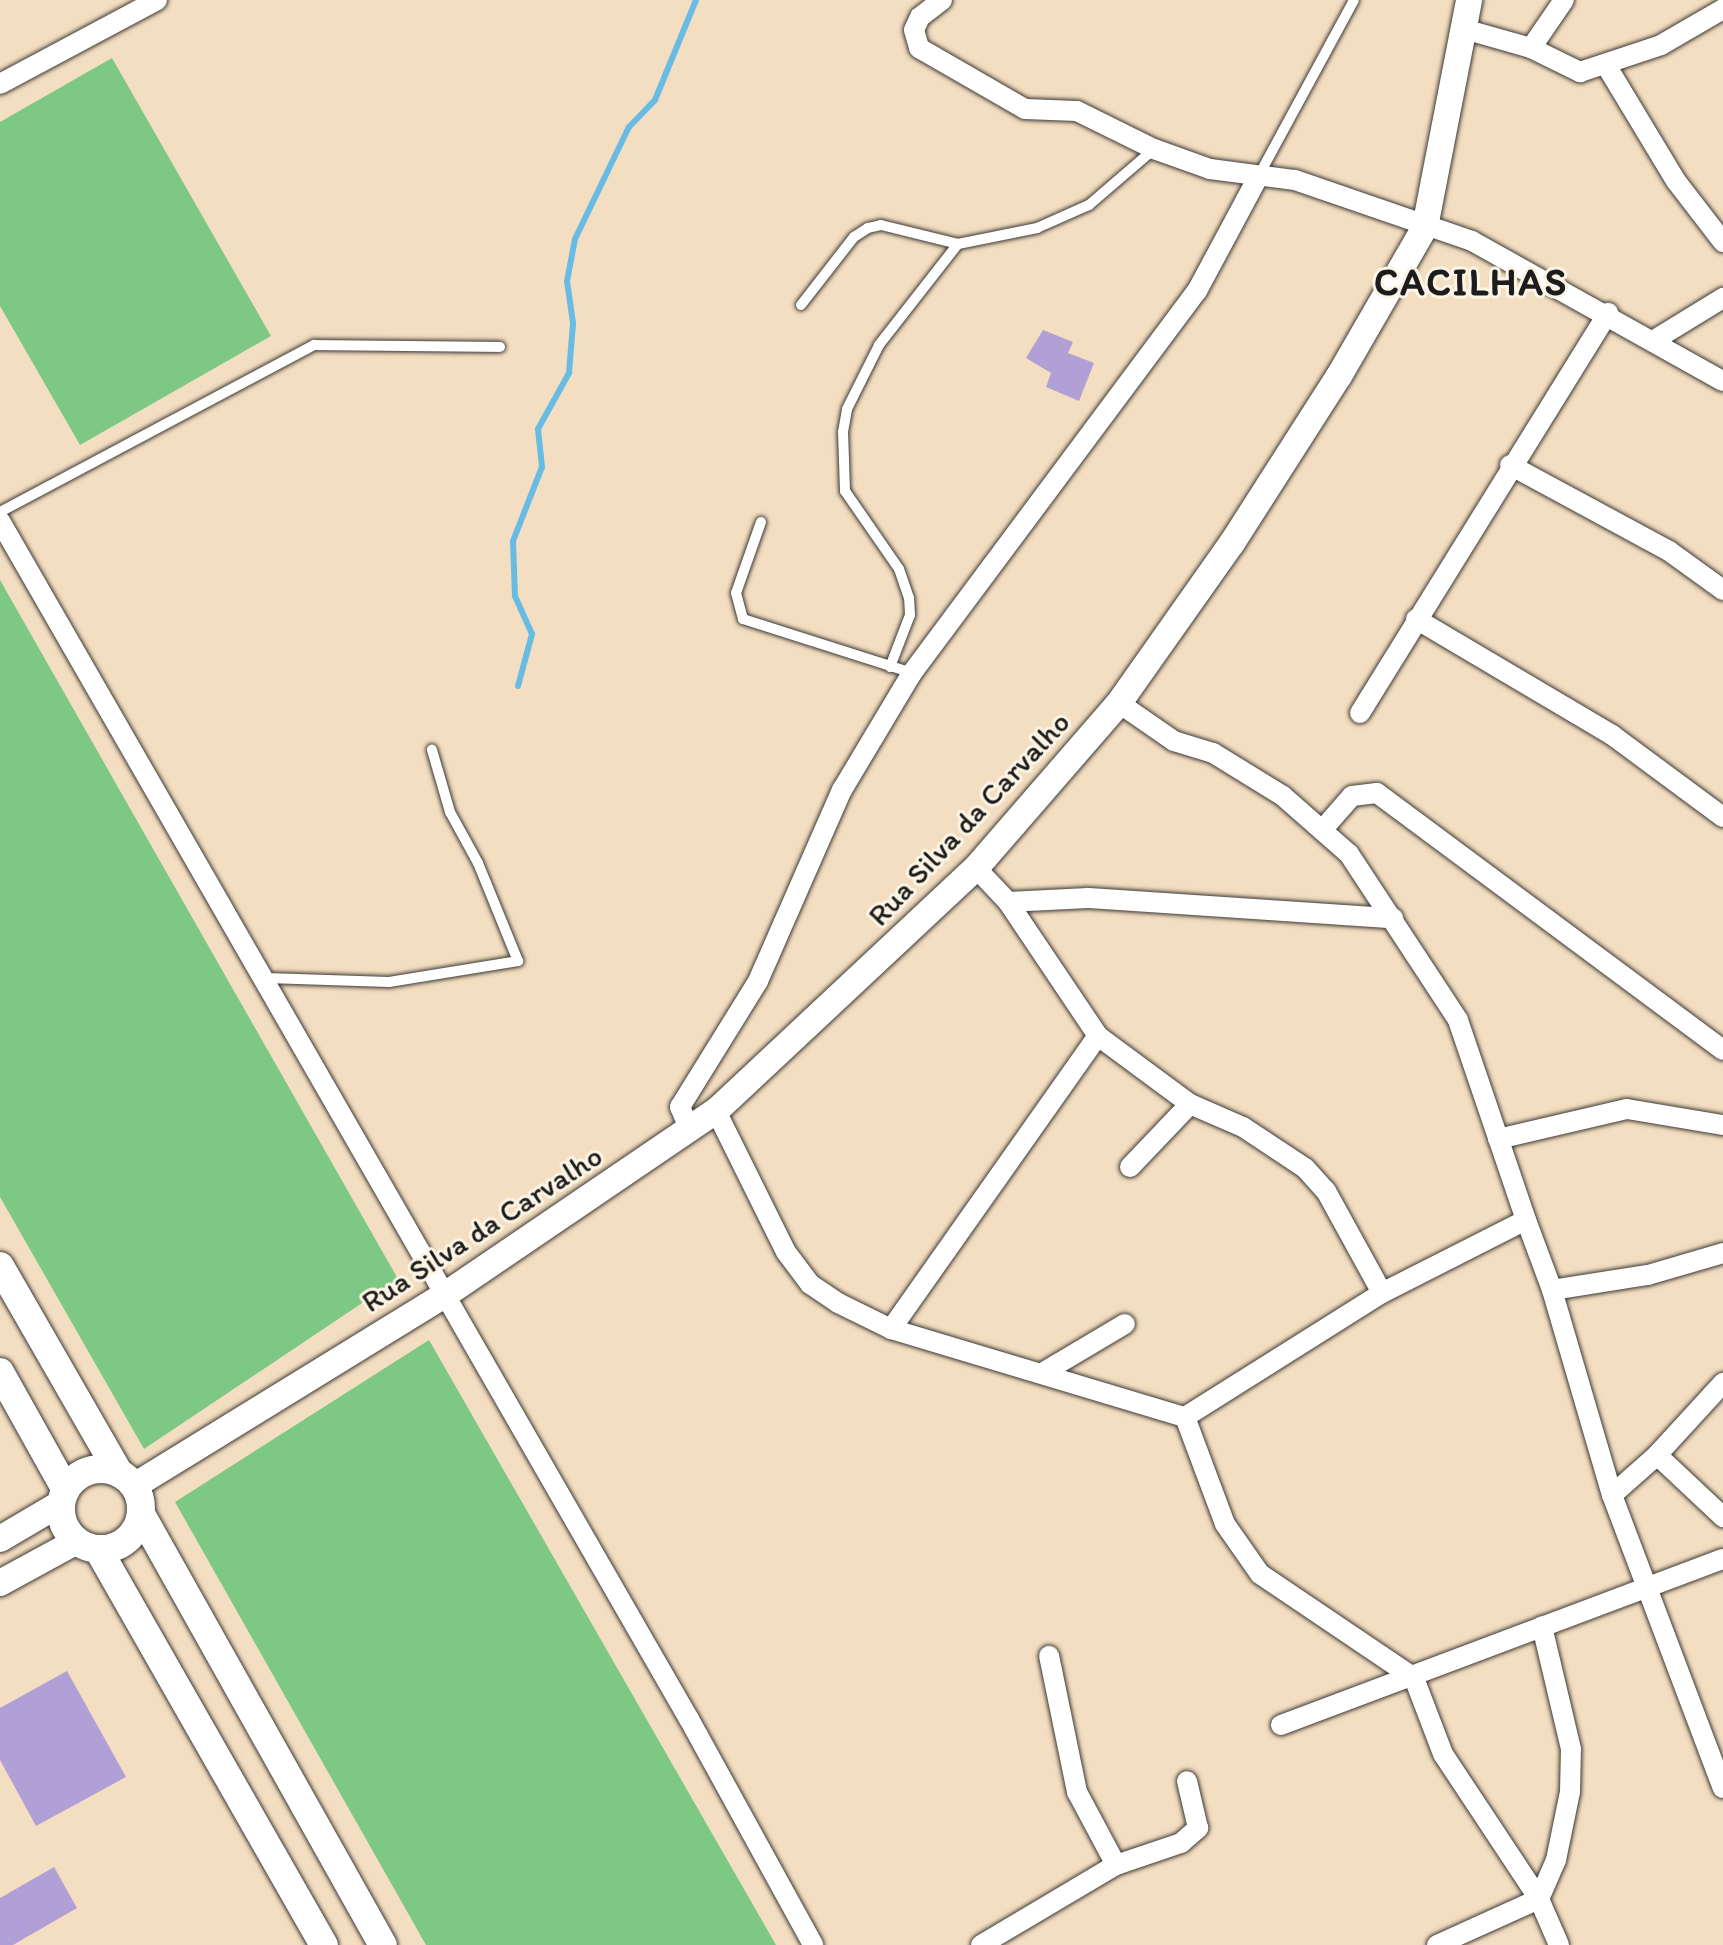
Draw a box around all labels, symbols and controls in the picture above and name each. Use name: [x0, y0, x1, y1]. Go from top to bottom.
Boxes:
district label: CACILHAS: [1376, 260, 1566, 306]
street label: Rua Silva da Carvalho: [861, 705, 1077, 933]
street label: Rua Silva da Carvalho: [355, 1138, 609, 1320]

